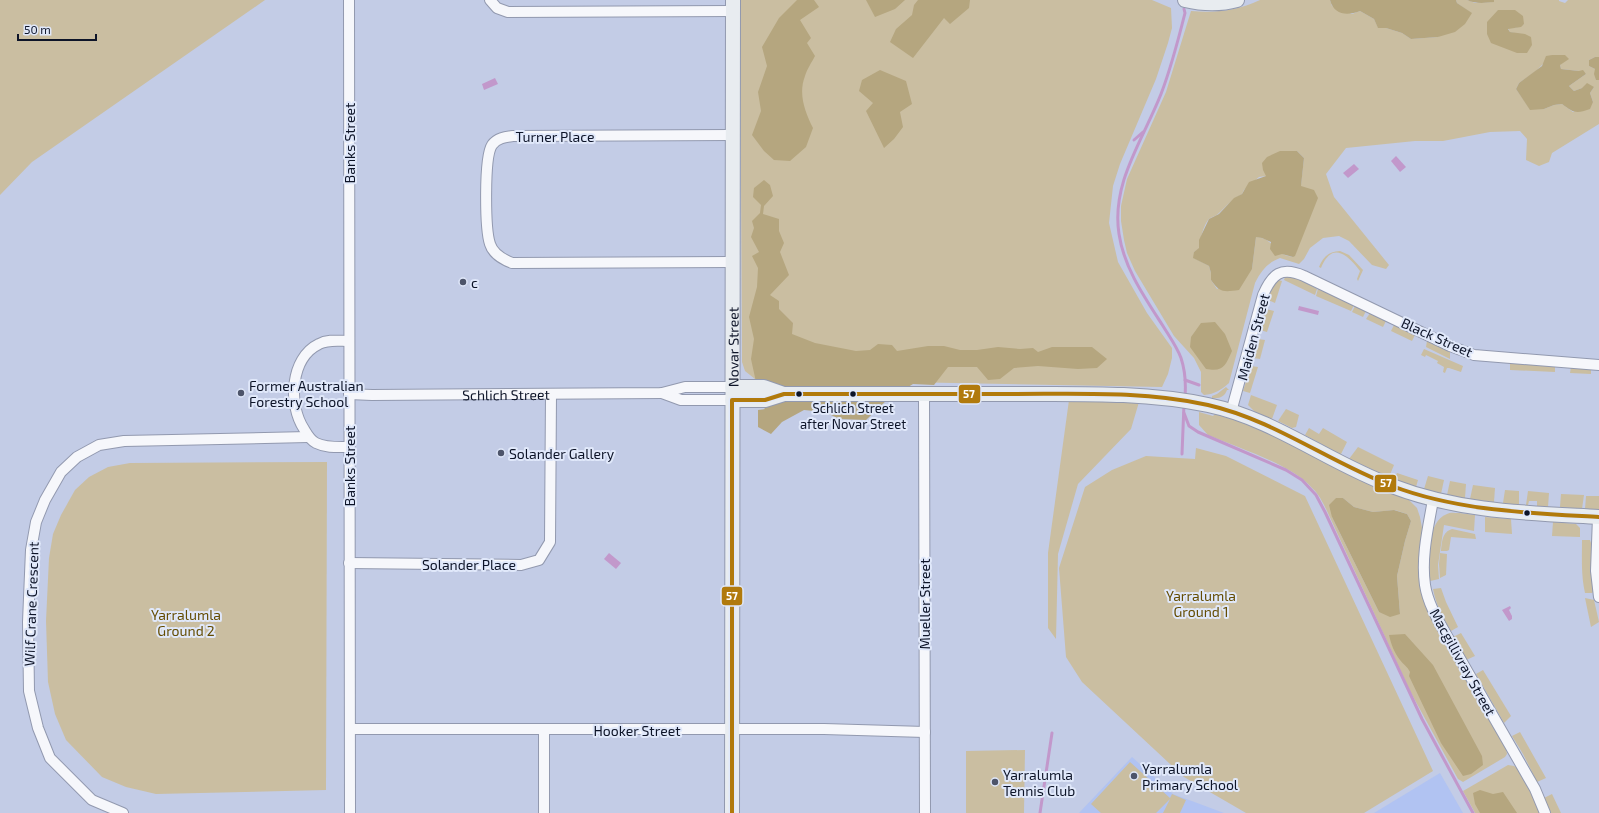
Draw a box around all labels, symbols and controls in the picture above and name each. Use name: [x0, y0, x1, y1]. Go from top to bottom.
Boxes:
scale bar: [18, 16, 96, 42]
text: 50 m: [24, 22, 51, 36]
street label: Banks Street: [341, 103, 358, 183]
street label: Turner Place: [516, 128, 594, 145]
place label: c: [471, 274, 478, 291]
marker: c: [458, 277, 468, 287]
street label: Maiden Street: [1233, 292, 1273, 382]
street label: Novar Street: [724, 307, 741, 387]
street label: Black Street: [1399, 314, 1475, 360]
place label: Former Australian Forestry School: [249, 377, 364, 410]
line badge: 57: [958, 384, 981, 404]
street label: Schlich Street: [462, 385, 550, 403]
text: 57: [963, 387, 975, 400]
marker: Former Australian Forestry School: [236, 388, 246, 398]
unlabelled marker: [794, 389, 804, 399]
marker: Schlich Street after Novar Street: [848, 389, 858, 399]
place label: Schlich Street after Novar Street: [800, 400, 906, 432]
street label: Banks Street: [341, 426, 358, 506]
place label: Solander Gallery: [509, 445, 615, 462]
marker: Solander Gallery: [496, 448, 506, 458]
line badge: 57: [1374, 474, 1397, 493]
text: 57: [1380, 476, 1392, 489]
unlabelled marker: [1522, 508, 1532, 518]
street label: Wilf Crane Crescent: [20, 541, 42, 667]
street label: Solander Place: [422, 556, 516, 573]
street label: Mueller Street: [916, 559, 933, 649]
line badge: 57: [721, 586, 743, 606]
park label: Yarralumla Ground 1: [1166, 587, 1236, 620]
text: 57: [726, 589, 738, 602]
park label: Yarralumla Ground 2: [151, 606, 221, 639]
street label: Macgillivray Street: [1427, 606, 1499, 718]
street label: Hooker Street: [593, 722, 681, 739]
place label: Yarralumla Primary School: [1142, 760, 1239, 793]
place label: Yarralumla Tennis Club: [1003, 766, 1075, 799]
marker: Yarralumla Primary School: [1129, 771, 1139, 781]
marker: Yarralumla Tennis Club: [990, 777, 1000, 787]

